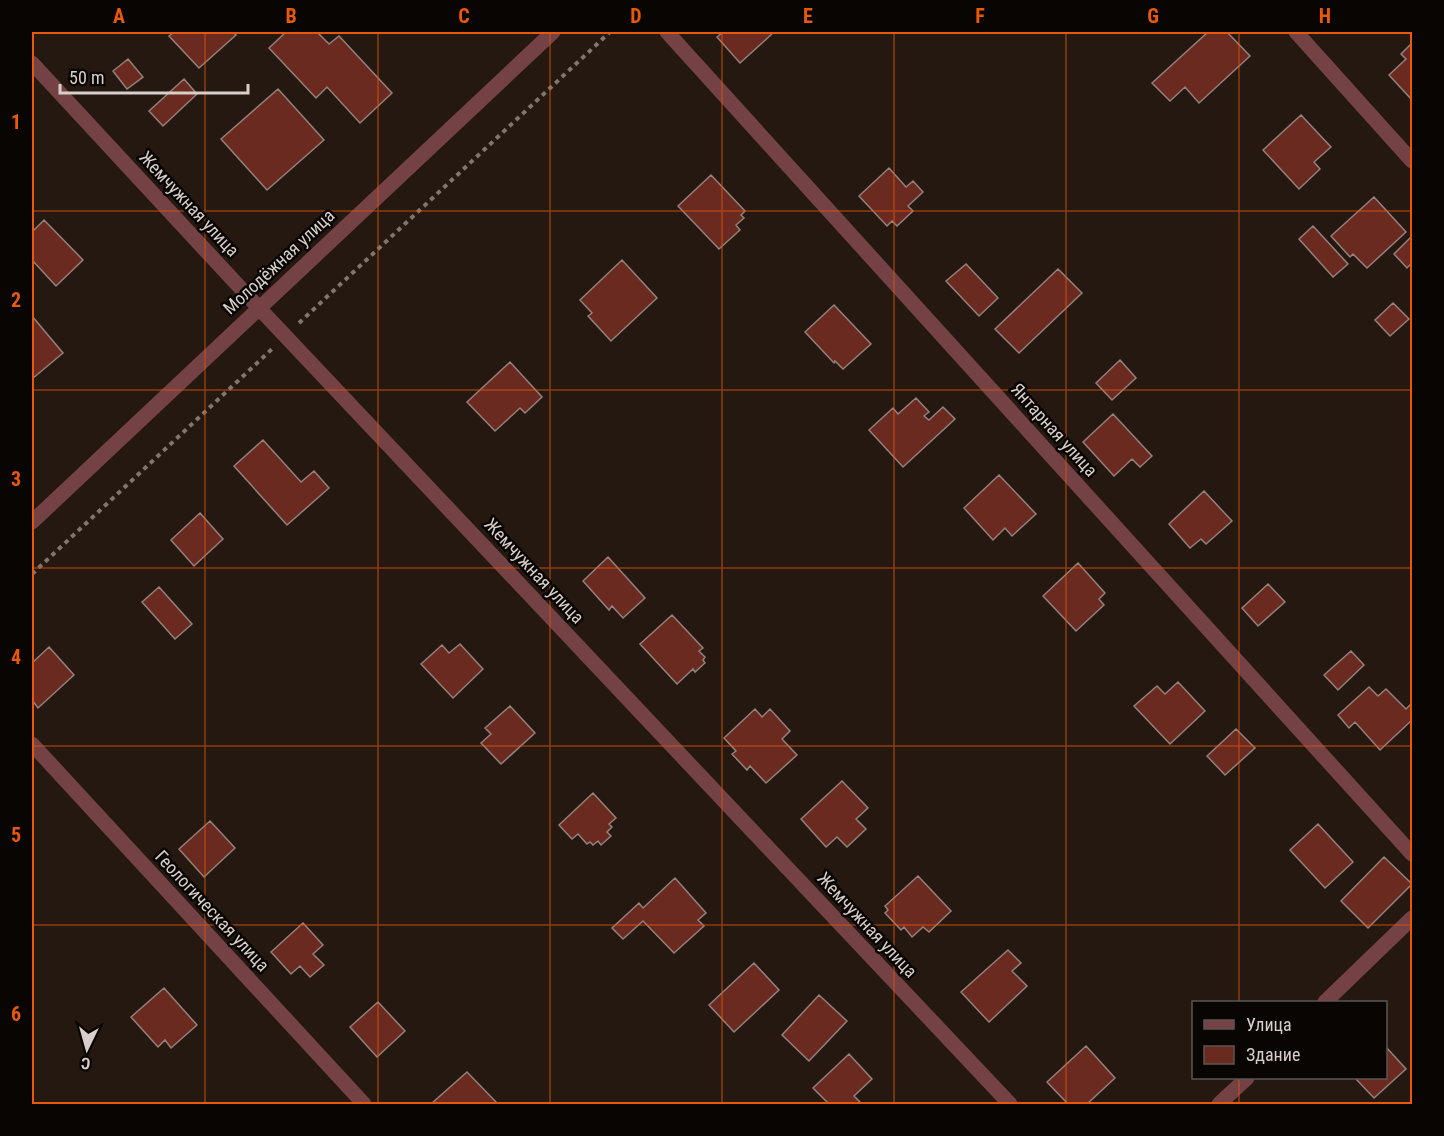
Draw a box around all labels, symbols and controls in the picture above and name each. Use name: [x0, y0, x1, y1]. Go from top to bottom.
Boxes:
text: A: [113, 4, 125, 28]
text: B: [285, 4, 297, 28]
text: C: [458, 4, 470, 28]
text: D: [630, 4, 642, 28]
text: E: [803, 4, 813, 28]
text: F: [975, 4, 985, 28]
text: G: [1147, 4, 1159, 28]
text: H: [1319, 4, 1331, 28]
scale bar: [60, 57, 248, 95]
text: 50 m: [69, 67, 104, 88]
text: 1: [11, 110, 21, 134]
street label: Жемчужная улица: [135, 147, 244, 261]
street label: Молодёжная улица: [219, 205, 339, 319]
text: 2: [11, 288, 21, 312]
street label: Янтарная улица: [1007, 379, 1102, 481]
text: 3: [11, 467, 21, 491]
street label: Жемчужная улица: [480, 514, 589, 628]
text: 4: [11, 645, 21, 669]
text: 5: [11, 823, 21, 847]
street label: Геологическая улица: [151, 846, 274, 975]
street label: Жемчужная улица: [813, 868, 922, 982]
legend: [1192, 1001, 1387, 1079]
text: 6: [11, 1002, 21, 1026]
text: Улица: [1246, 1014, 1292, 1035]
north arrow: [57, 1019, 117, 1079]
text: Здание: [1246, 1044, 1300, 1065]
text: С: [80, 1054, 91, 1073]

